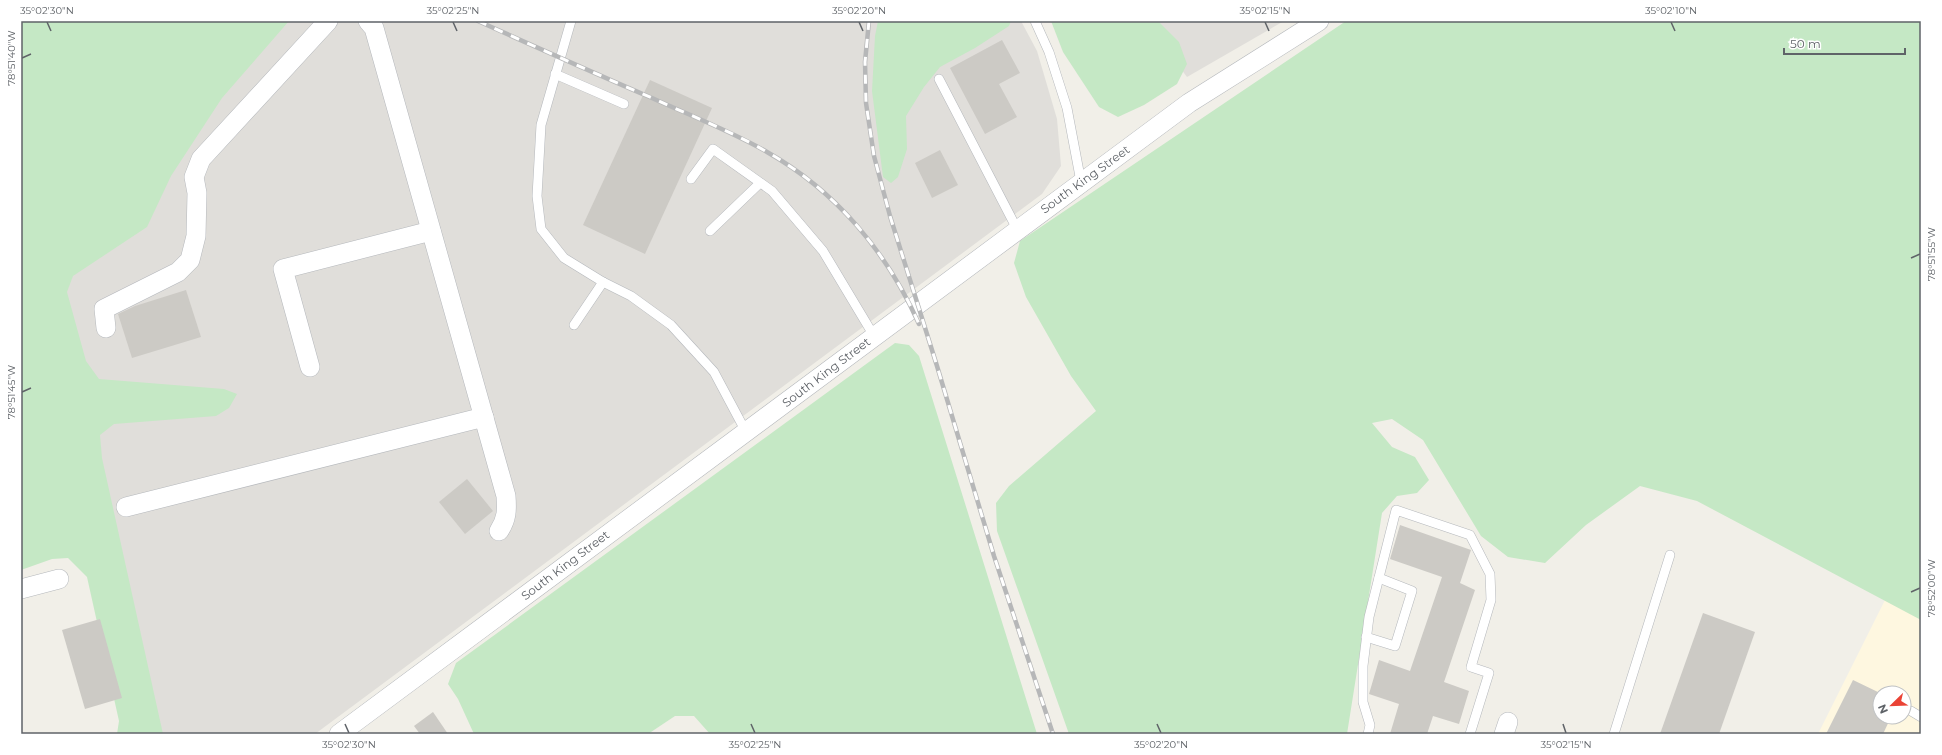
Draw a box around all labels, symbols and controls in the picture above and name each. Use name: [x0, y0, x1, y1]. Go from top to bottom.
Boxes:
text: 35°02'30"N: [20, 4, 74, 17]
text: 35°02'25"N: [426, 4, 480, 17]
text: 35°02'20"N: [832, 4, 886, 17]
text: 35°02'15"N: [1239, 4, 1291, 17]
text: 35°02'10"N: [1645, 4, 1697, 17]
text: 78°51'40"W: [5, 30, 18, 86]
scale bar: [1784, 30, 1905, 56]
text: 50 m: [1790, 36, 1821, 51]
street label: South King Street: [1037, 142, 1133, 216]
text: 78°51'55"W: [1925, 227, 1938, 281]
street label: South King Street: [779, 334, 873, 410]
text: 78°51'45"W: [5, 365, 18, 419]
street label: South King Street: [518, 527, 612, 603]
text: 78°52'00"W: [1925, 559, 1938, 617]
north arrow: [1872, 685, 1912, 725]
text: N: [1875, 702, 1891, 716]
text: 35°02'30"N: [322, 738, 376, 751]
text: 35°02'25"N: [728, 738, 782, 751]
text: 35°02'20"N: [1134, 738, 1188, 751]
text: 35°02'15"N: [1540, 738, 1592, 751]

